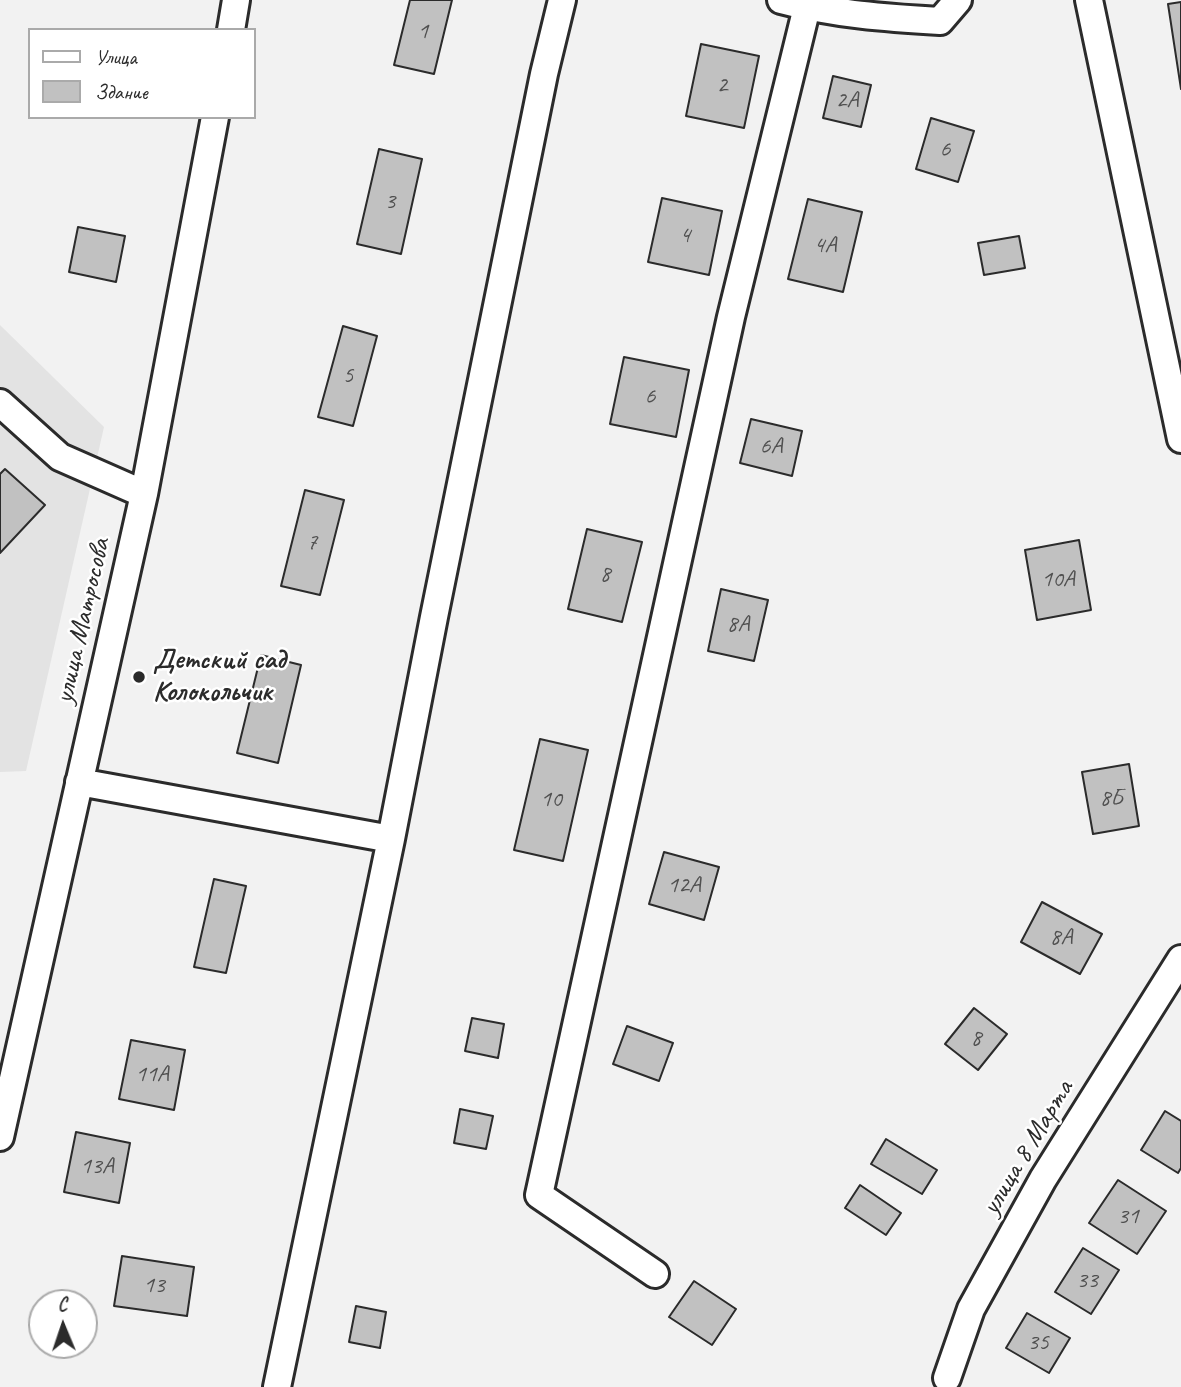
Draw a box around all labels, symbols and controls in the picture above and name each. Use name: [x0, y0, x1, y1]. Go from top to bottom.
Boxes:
house number: 1: [418, 18, 428, 46]
legend: [28, 28, 256, 119]
text: Улица: [95, 44, 137, 70]
house number: 2: [717, 72, 727, 100]
text: Здание: [95, 79, 148, 105]
house number: 2А: [836, 87, 858, 115]
house number: 6: [940, 136, 950, 164]
house number: 3: [385, 188, 395, 216]
house number: 4: [680, 222, 690, 250]
house number: 4А: [814, 232, 836, 260]
house number: 5: [343, 362, 353, 390]
house number: 6: [645, 383, 655, 411]
house number: 6А: [760, 433, 782, 461]
house number: 7: [307, 529, 317, 557]
street label: улица Матросова: [48, 535, 118, 707]
house number: 8: [600, 561, 610, 589]
house number: 10А: [1041, 566, 1075, 594]
house number: 8А: [727, 611, 749, 639]
place label: Детский сад Колокольчик: [153, 644, 286, 710]
marker: Детский сад Колокольчик: [131, 669, 147, 685]
house number: 8Б: [1099, 785, 1123, 813]
house number: 10: [540, 786, 562, 814]
house number: 12А: [667, 872, 701, 900]
house number: 8А: [1050, 924, 1072, 952]
house number: 8: [971, 1025, 981, 1053]
house number: 11А: [135, 1061, 169, 1089]
street label: улица 8 Марта: [975, 1075, 1081, 1221]
house number: 13А: [80, 1153, 114, 1181]
house number: 31: [1117, 1203, 1139, 1231]
house number: 33: [1076, 1267, 1098, 1295]
house number: 13: [143, 1272, 165, 1300]
north arrow: [28, 1289, 98, 1359]
text: С: [57, 1293, 67, 1317]
house number: 35: [1027, 1329, 1049, 1357]

